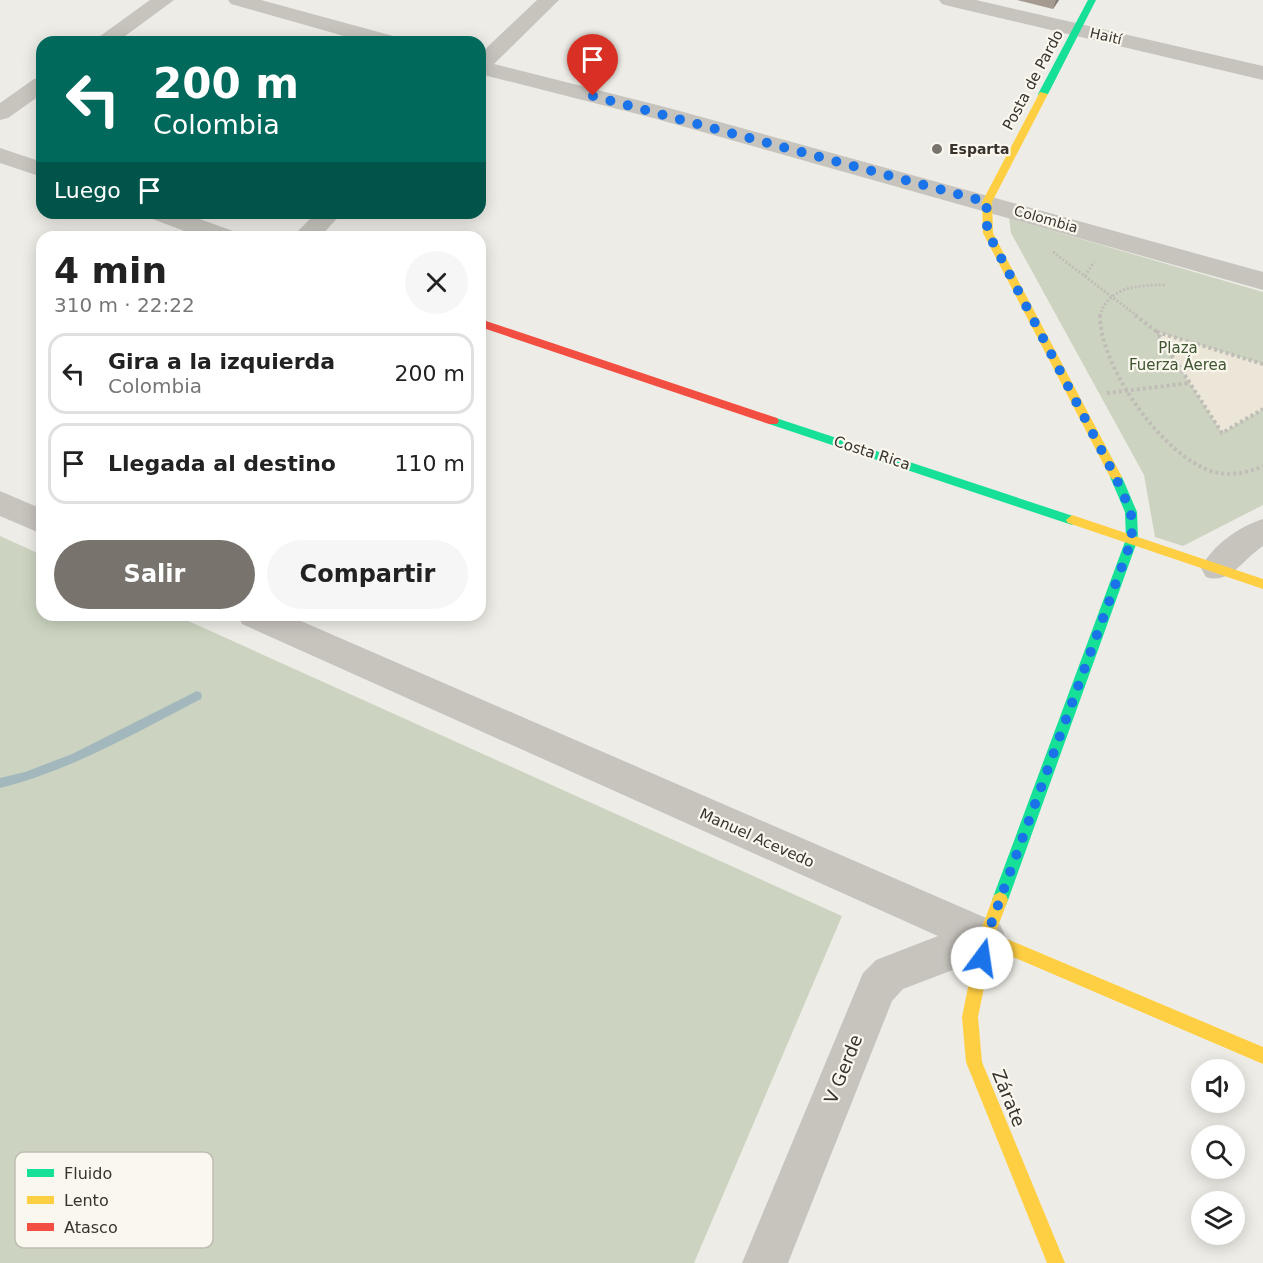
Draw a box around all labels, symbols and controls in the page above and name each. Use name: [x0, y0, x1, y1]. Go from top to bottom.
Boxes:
street label: Haití: [1088, 25, 1125, 48]
street label: Posta de Pardo: [999, 27, 1067, 133]
pin: [567, 34, 618, 96]
icon: arrive: [576, 43, 609, 76]
text: 200 m: [153, 59, 299, 108]
icon: left: [54, 60, 132, 138]
text: Colombia: [153, 109, 280, 140]
place label: Esparta: [949, 141, 1009, 157]
marker: Esparta: [930, 142, 944, 156]
icon: arrive: [133, 174, 166, 207]
text: Luego: [54, 178, 121, 203]
street label: Colombia: [1012, 202, 1080, 236]
text: 4 min: [54, 250, 167, 291]
button: close: [405, 251, 468, 314]
text: 310 m · 22:22: [54, 293, 195, 317]
park label: Plaza Fuerza Áerea: [1129, 339, 1227, 374]
text: Gira a la izquierda: [108, 349, 335, 374]
icon: left: [57, 357, 90, 390]
text: 200 m: [395, 361, 465, 386]
text: Colombia: [108, 374, 202, 398]
street label: Costa Rica: [831, 432, 913, 474]
icon: arrive: [57, 447, 90, 480]
text: Llegada al destino: [108, 451, 336, 476]
text: 110 m: [395, 451, 465, 476]
button: Salir: [54, 540, 255, 609]
button: Compartir: [267, 540, 468, 609]
street label: Manuel Acevedo: [697, 805, 817, 871]
position arrow: [950, 926, 1014, 990]
street label: V Gerde: [820, 1031, 866, 1107]
map controls: [1191, 1059, 1245, 1245]
button: sound: [1191, 1059, 1245, 1113]
street label: Zárate: [988, 1066, 1030, 1130]
button: search: [1191, 1125, 1245, 1179]
legend: [15, 1152, 213, 1248]
text: Fluido: [64, 1164, 112, 1183]
text: Lento: [64, 1191, 109, 1210]
button: layers: [1191, 1191, 1245, 1245]
text: Atasco: [64, 1218, 118, 1237]

